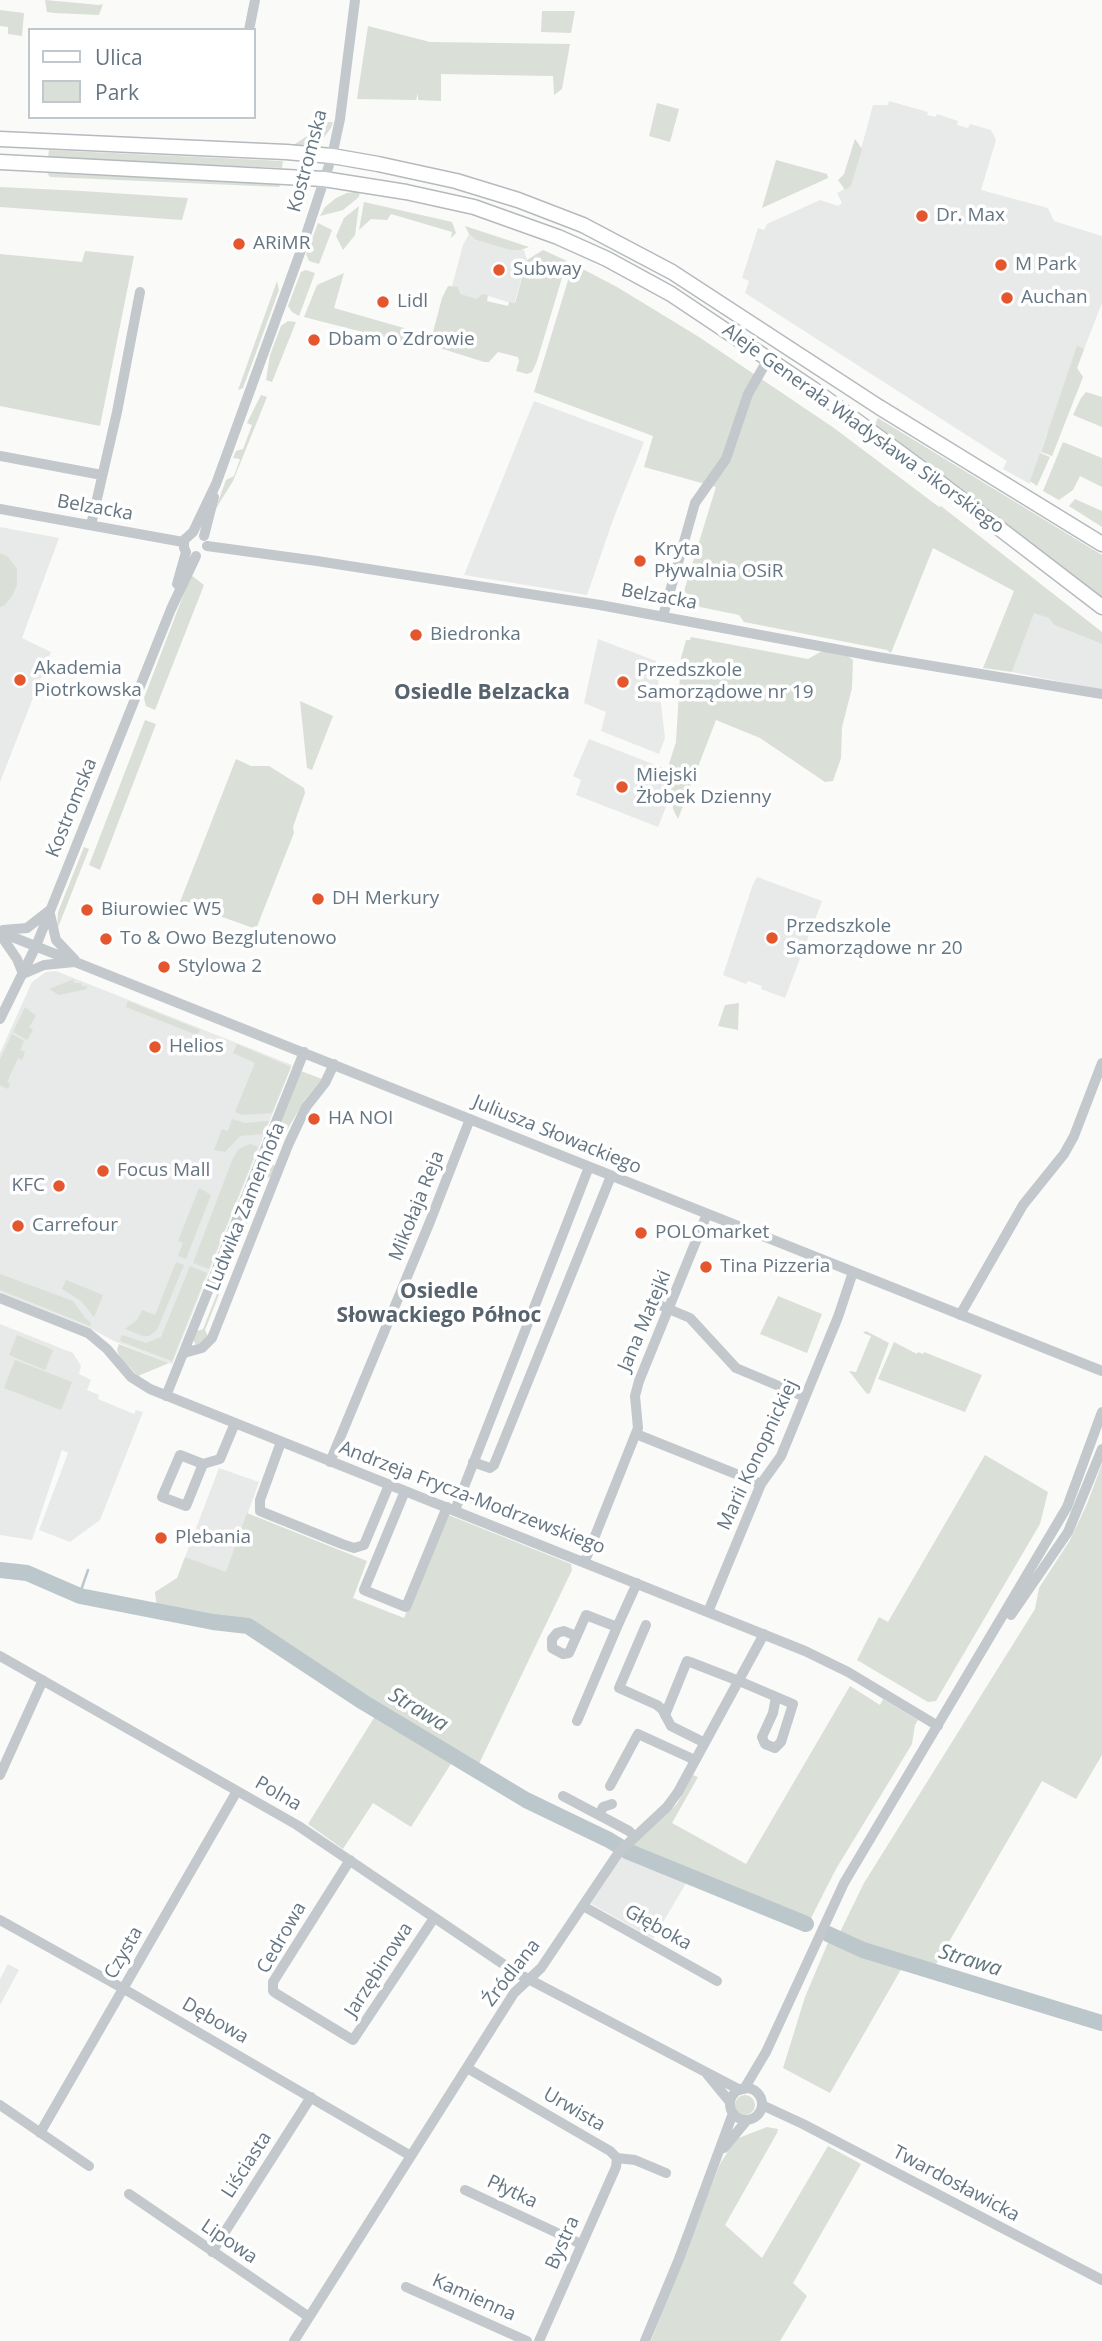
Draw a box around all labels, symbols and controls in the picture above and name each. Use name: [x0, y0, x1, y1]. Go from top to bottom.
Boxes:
legend: [28, 28, 256, 119]
text: Ulica: [95, 43, 143, 71]
text: Park: [95, 78, 139, 106]
street label: Kostromska: [283, 107, 333, 215]
place label: Dr. Max: [936, 205, 1005, 227]
marker: Dr. Max: [914, 208, 930, 224]
place label: ARiMR: [253, 233, 310, 255]
marker: ARiMR: [231, 236, 247, 252]
place label: M Park: [1015, 254, 1077, 276]
marker: M Park: [993, 257, 1009, 273]
place label: Subway: [513, 259, 581, 281]
marker: Subway: [491, 262, 507, 278]
place label: Auchan: [1021, 287, 1088, 309]
marker: Auchan: [999, 290, 1015, 306]
place label: Lidl: [397, 291, 428, 313]
marker: Lidl: [375, 294, 391, 310]
street label: Aleje Generała Władysława Sikorskiego: [718, 319, 1008, 539]
place label: Dbam o Zdrowie: [328, 329, 475, 351]
marker: Dbam o Zdrowie: [306, 332, 322, 348]
street label: Belzacka: [55, 490, 135, 526]
place label: Kryta Pływalnia OSiR: [654, 539, 783, 583]
marker: Kryta Pływalnia OSiR: [632, 553, 648, 569]
street label: Belzacka: [619, 579, 699, 615]
place label: Biedronka: [430, 624, 521, 646]
marker: Biedronka: [408, 627, 424, 643]
place label: Akademia Piotrkowska: [34, 658, 142, 702]
place label: Przedszkole Samorządowe nr 19: [637, 660, 814, 704]
marker: Akademia Piotrkowska: [12, 672, 28, 688]
marker: Przedszkole Samorządowe nr 19: [615, 674, 631, 690]
district label: Osiedle Belzacka: [394, 680, 570, 706]
street label: Kostromska: [42, 755, 102, 861]
place label: Miejski Żłobek Dzienny: [636, 765, 771, 809]
marker: Miejski Żłobek Dzienny: [614, 779, 630, 795]
place label: DH Merkury: [332, 888, 439, 910]
marker: DH Merkury: [310, 891, 326, 907]
place label: Biurowiec W5: [101, 899, 222, 921]
marker: Biurowiec W5: [79, 902, 95, 918]
place label: Przedszkole Samorządowe nr 20: [786, 916, 963, 960]
place label: To & Owo Bezglutenowo: [120, 928, 337, 950]
marker: Przedszkole Samorządowe nr 20: [764, 930, 780, 946]
marker: To & Owo Bezglutenowo: [98, 931, 114, 947]
place label: Stylowa 2: [178, 956, 262, 978]
marker: Stylowa 2: [156, 959, 172, 975]
place label: Helios: [169, 1036, 224, 1058]
marker: Helios: [147, 1039, 163, 1055]
street label: Juliusza Słowackiego: [469, 1091, 645, 1179]
place label: HA NOI: [328, 1108, 393, 1130]
marker: HA NOI: [306, 1111, 322, 1127]
street label: Ludwika Zamenhofa: [202, 1119, 290, 1295]
street label: Mikołaja Reja: [385, 1148, 449, 1264]
place label: Focus Mall: [117, 1160, 210, 1182]
marker: Focus Mall: [95, 1163, 111, 1179]
place label: KFC: [12, 1175, 45, 1197]
marker: KFC: [51, 1178, 67, 1194]
place label: Carrefour: [32, 1215, 118, 1237]
marker: Carrefour: [10, 1218, 26, 1234]
place label: POLOmarket: [655, 1222, 769, 1244]
marker: POLOmarket: [633, 1225, 649, 1241]
place label: Tina Pizzeria: [720, 1256, 830, 1278]
marker: Tina Pizzeria: [698, 1259, 714, 1275]
street label: Jana Matejki: [614, 1267, 676, 1375]
district label: Osiedle Słowackiego Północ: [337, 1279, 541, 1329]
street label: Marii Konopnickiej: [713, 1376, 803, 1534]
street label: Andrzeja Frycza-Modrzewskiego: [336, 1437, 608, 1559]
place label: Plebania: [175, 1527, 251, 1549]
marker: Plebania: [153, 1530, 169, 1546]
water label: Strawa: [384, 1683, 452, 1737]
street label: Polna: [251, 1772, 305, 1816]
street label: Cedrowa: [252, 1898, 312, 1978]
street label: Głęboka: [621, 1900, 695, 1956]
street label: Jarzębinowa: [340, 1919, 418, 2021]
street label: Czysta: [100, 1923, 148, 1983]
street label: Źródlana: [479, 1935, 545, 2011]
water label: Strawa: [935, 1940, 1005, 1982]
street label: Dębowa: [178, 1993, 252, 2049]
street label: Urwista: [539, 2083, 609, 2137]
street label: Liściasta: [217, 2128, 277, 2202]
street label: Twardosławicka: [889, 2141, 1023, 2227]
street label: Płytka: [483, 2170, 541, 2214]
street label: Bystra: [541, 2213, 585, 2273]
street label: Lipowa: [196, 2215, 262, 2269]
street label: Kamienna: [429, 2269, 519, 2327]

